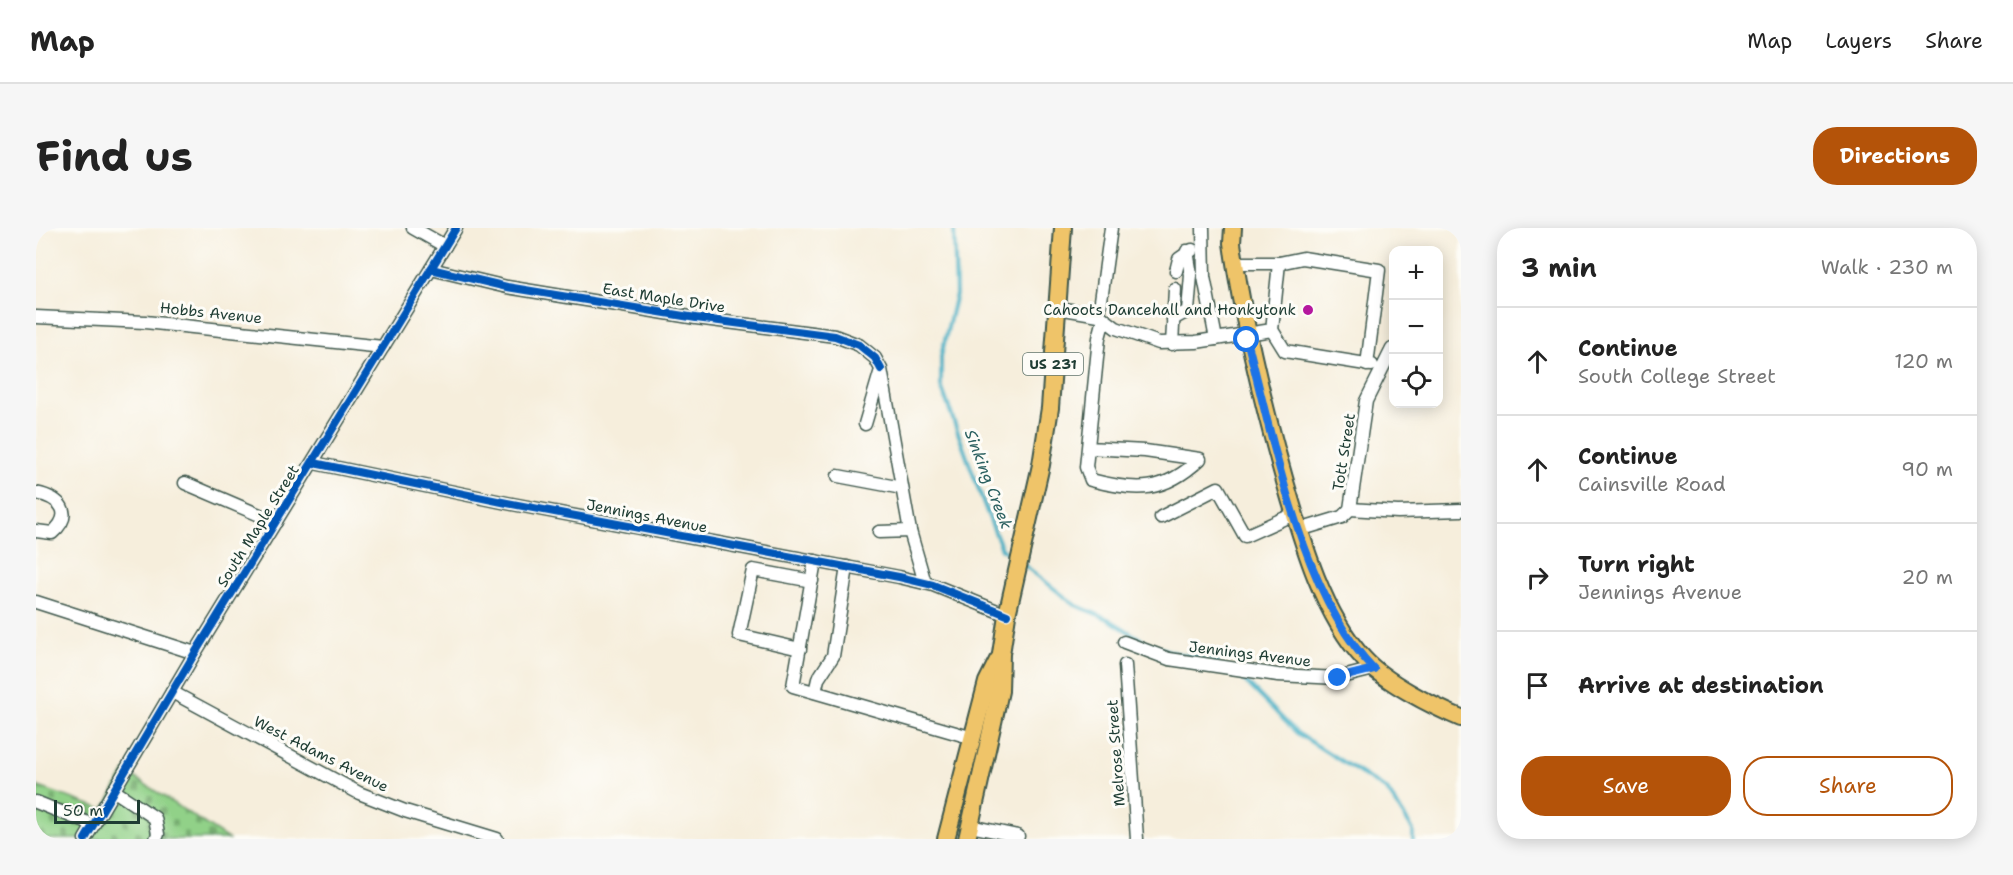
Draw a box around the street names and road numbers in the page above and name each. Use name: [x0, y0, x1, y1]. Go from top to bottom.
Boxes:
street label: East Maple Drive: [601, 278, 727, 318]
street label: Hobbs Avenue: [159, 298, 263, 328]
road number: US 231: [1023, 353, 1083, 375]
street label: Tott Street: [1328, 412, 1360, 492]
street label: South Maple Street: [212, 461, 304, 591]
street label: Jennings Avenue: [585, 494, 709, 538]
street label: Jennings Avenue: [1188, 637, 1312, 671]
street label: Melrose Street: [1102, 699, 1130, 807]
street label: West Adams Avenue: [250, 711, 392, 797]

